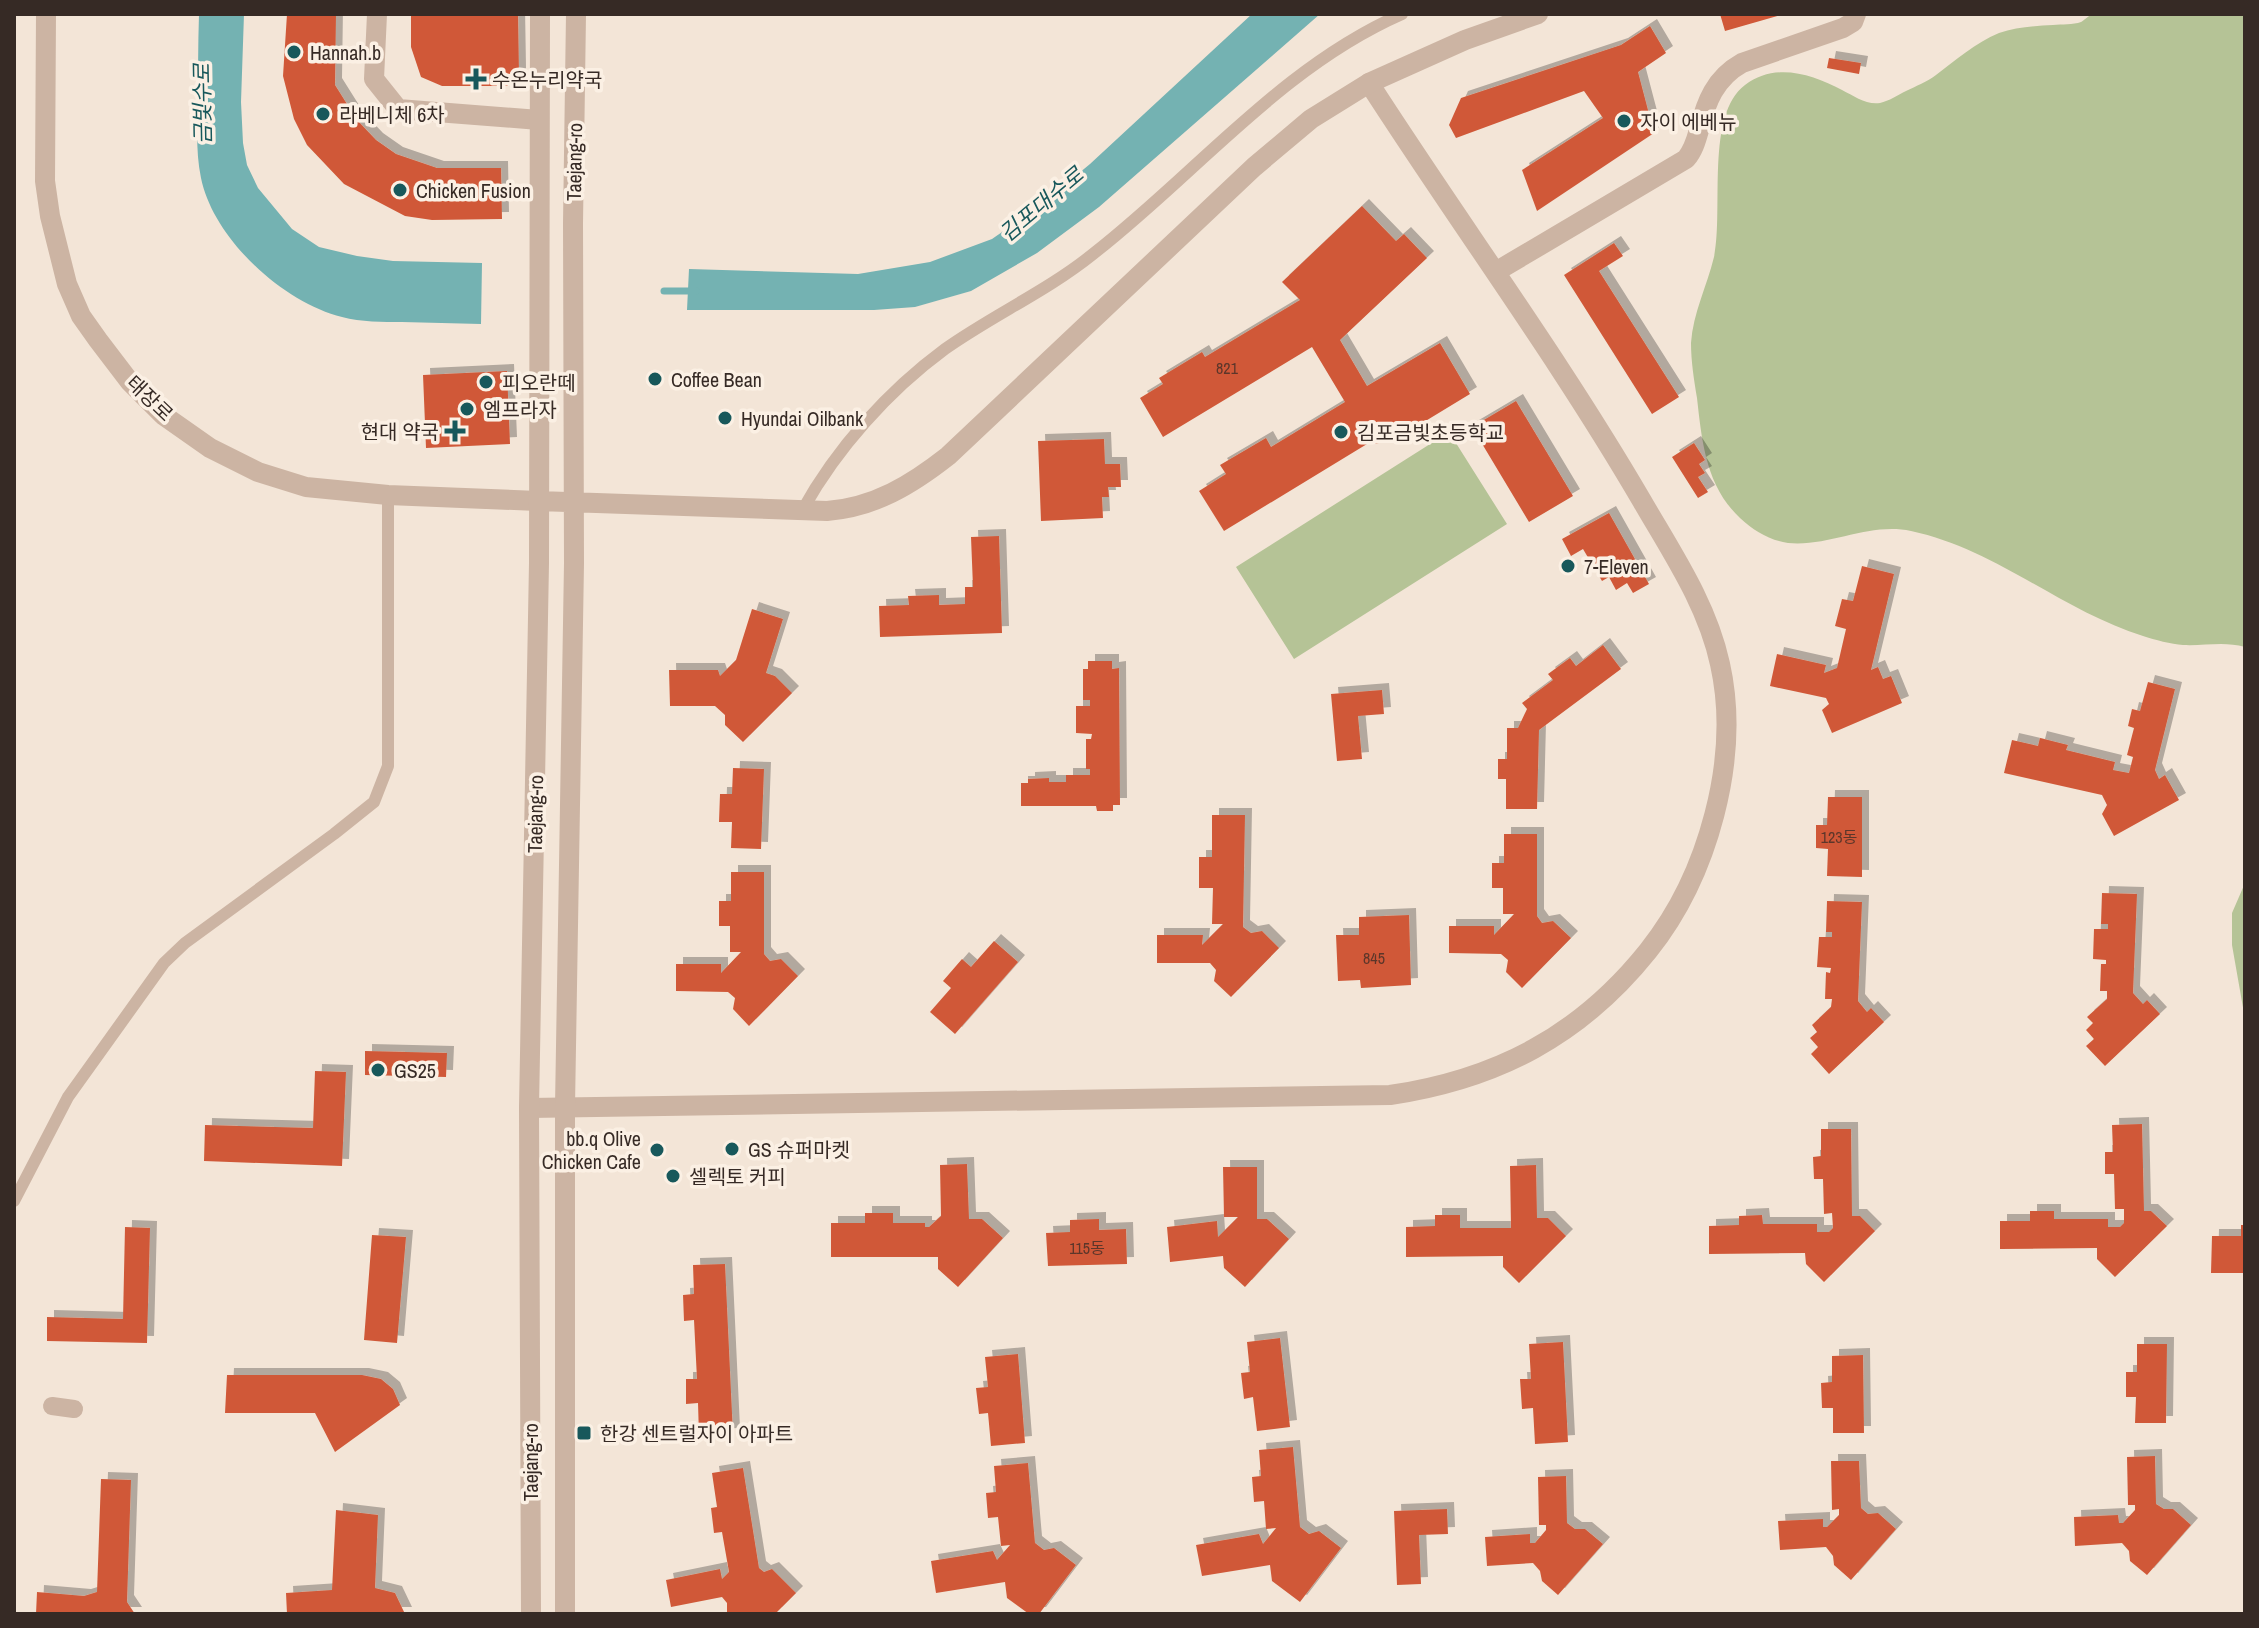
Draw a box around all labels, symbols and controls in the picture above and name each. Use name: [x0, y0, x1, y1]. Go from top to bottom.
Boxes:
place label: Hannah.b: [310, 39, 381, 66]
marker: Hannah.b: [285, 43, 303, 61]
water label: 금빛수로: [186, 62, 218, 145]
place label: 수온누리약국: [492, 66, 602, 93]
marker: 수온누리약국: [467, 70, 485, 88]
place label: 라베니체 6차: [339, 101, 445, 128]
marker: 라베니체 6차: [314, 105, 332, 123]
place label: 자이 에베뉴: [1640, 108, 1737, 135]
marker: 자이 에베뉴: [1615, 112, 1633, 130]
street label: Taejang-ro: [560, 123, 588, 201]
water label: 김포대수로: [993, 159, 1091, 248]
place label: Chicken Fusion: [416, 177, 531, 204]
marker: Chicken Fusion: [391, 181, 409, 199]
house number: 821: [1216, 357, 1239, 379]
place label: Coffee Bean: [671, 366, 762, 393]
street label: 태장로: [121, 369, 179, 427]
place label: 피오란떼: [502, 369, 576, 396]
marker: Coffee Bean: [646, 370, 664, 388]
marker: 피오란떼: [477, 373, 495, 391]
place label: 엠프라자: [483, 396, 557, 423]
marker: 엠프라자: [458, 400, 476, 418]
place label: Hyundai Oilbank: [741, 405, 864, 432]
marker: Hyundai Oilbank: [716, 409, 734, 427]
place label: 현대 약국: [361, 418, 439, 445]
place label: 김포금빛초등학교: [1357, 419, 1504, 446]
marker: 현대 약국: [446, 422, 464, 440]
marker: 김포금빛초등학교: [1332, 423, 1350, 441]
place label: 7-Eleven: [1584, 553, 1649, 580]
marker: 7-Eleven: [1559, 557, 1577, 575]
street label: Taejang-ro: [521, 775, 549, 853]
house number: 123동: [1821, 826, 1858, 848]
house number: 845: [1363, 947, 1385, 969]
place label: GS25: [394, 1057, 436, 1084]
marker: GS25: [369, 1061, 387, 1079]
place label: bb.q Olive Chicken Cafe: [542, 1125, 641, 1175]
place label: GS 슈퍼마켓: [748, 1136, 850, 1163]
marker: GS 슈퍼마켓: [723, 1140, 741, 1158]
marker: bb.q Olive Chicken Cafe: [648, 1141, 666, 1159]
place label: 셀렉토 커피: [689, 1163, 786, 1190]
marker: 셀렉토 커피: [664, 1167, 682, 1185]
house number: 115동: [1069, 1237, 1105, 1259]
place label: 한강 센트럴자이 아파트: [600, 1420, 793, 1447]
street label: Taejang-ro: [517, 1423, 544, 1501]
marker: 한강 센트럴자이 아파트: [575, 1424, 593, 1442]

